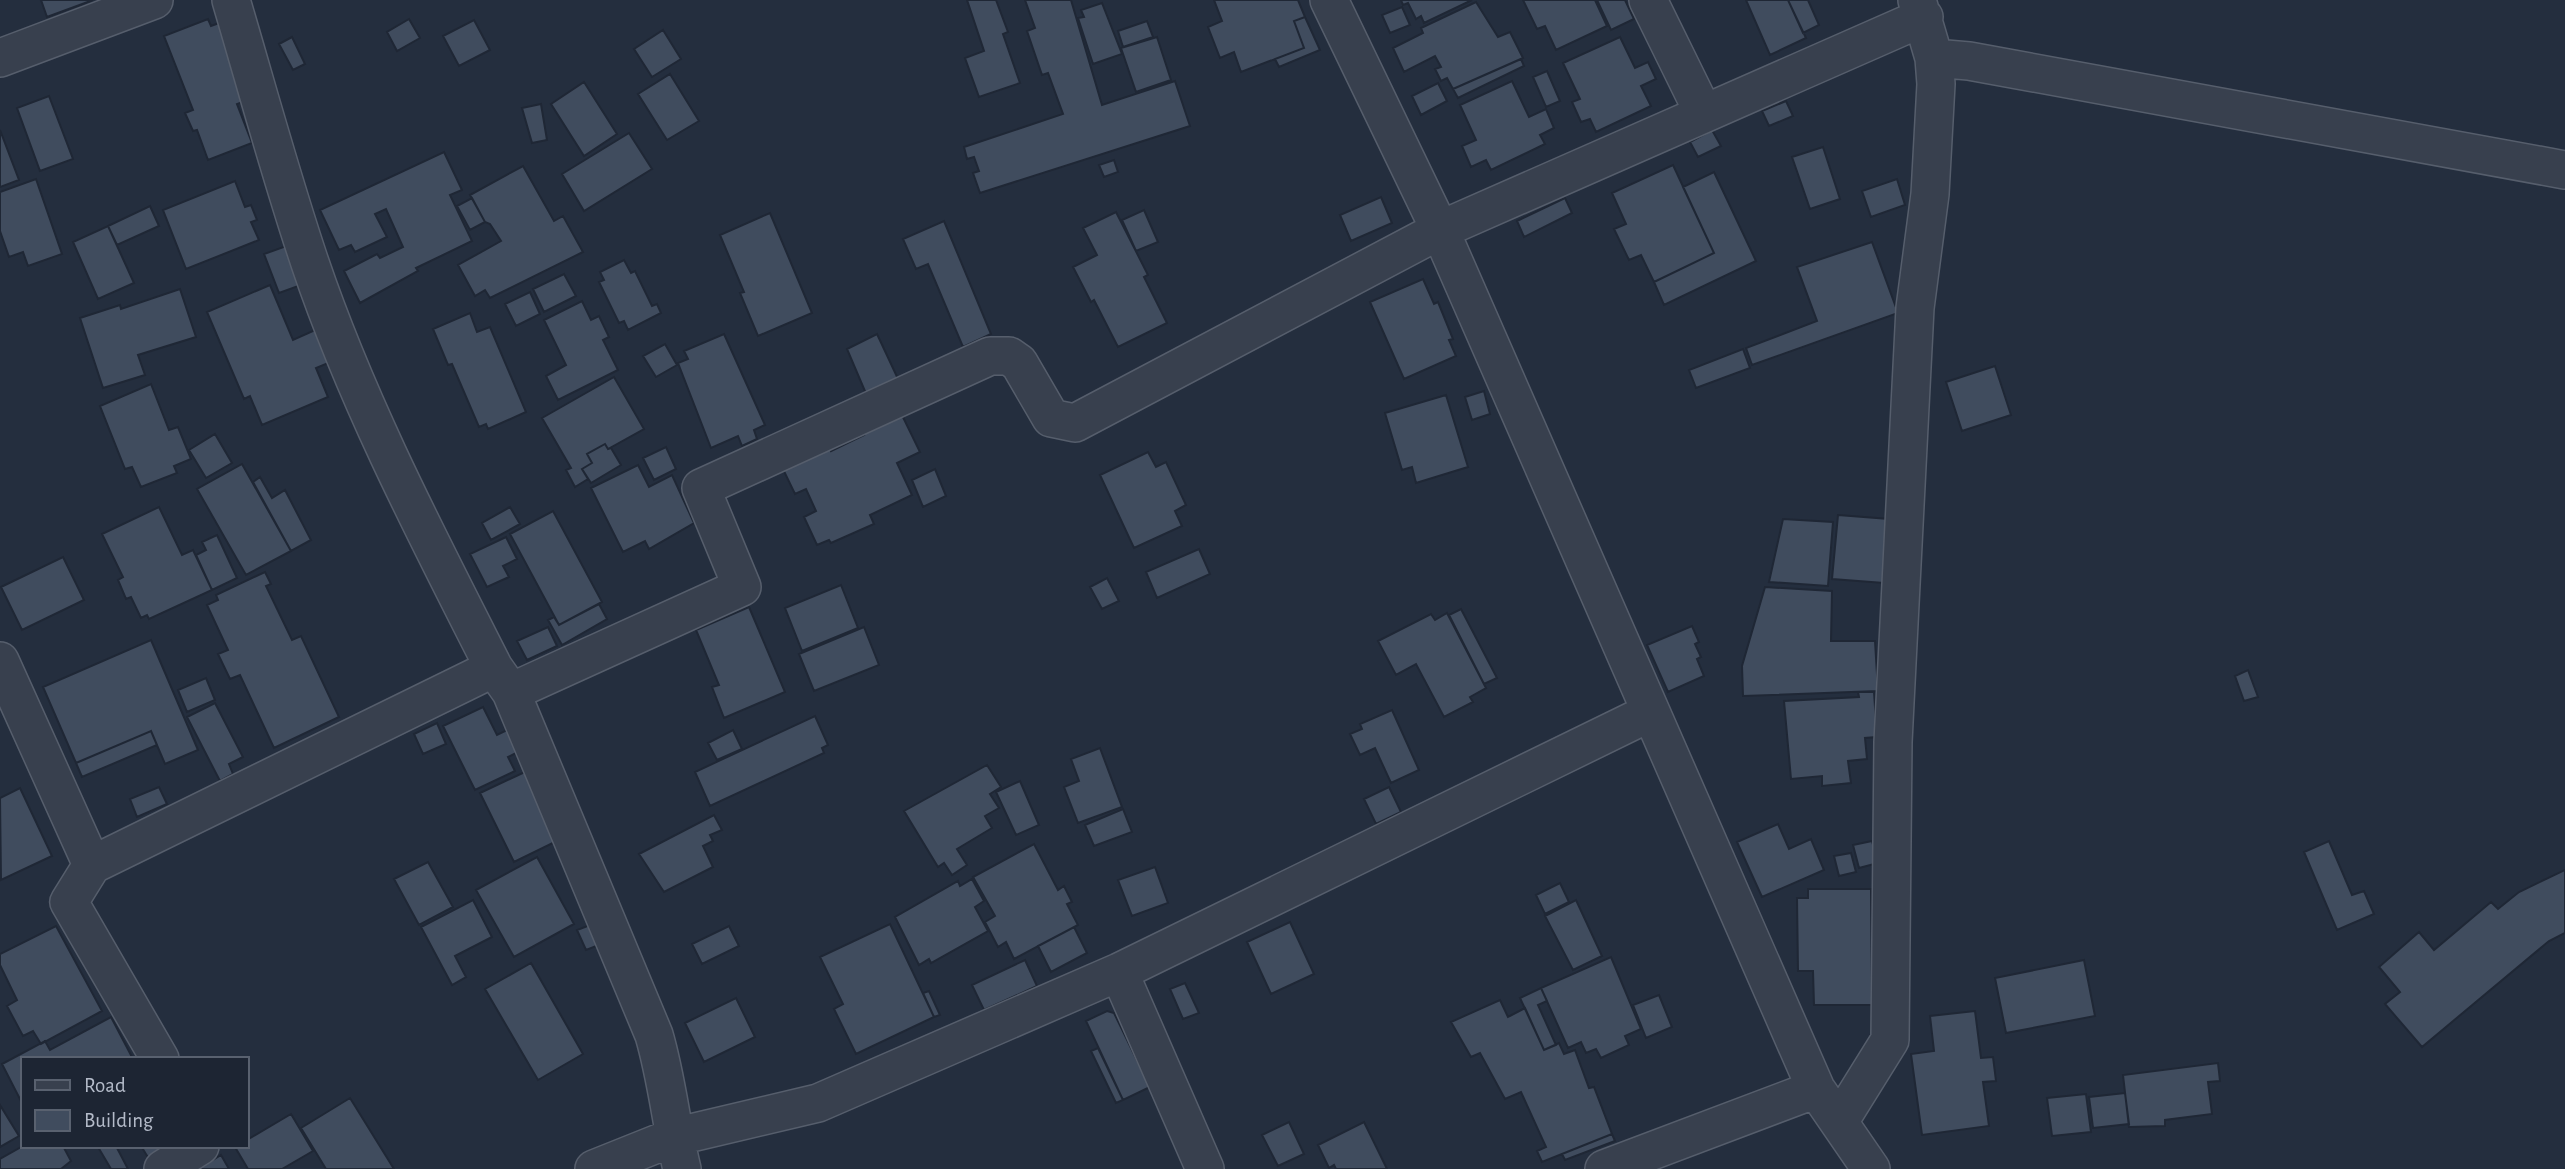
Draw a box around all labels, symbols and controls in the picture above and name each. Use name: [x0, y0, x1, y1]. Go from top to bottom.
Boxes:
legend: [21, 1057, 248, 1148]
text: Road: [84, 1075, 126, 1096]
text: Building: [84, 1110, 154, 1131]

